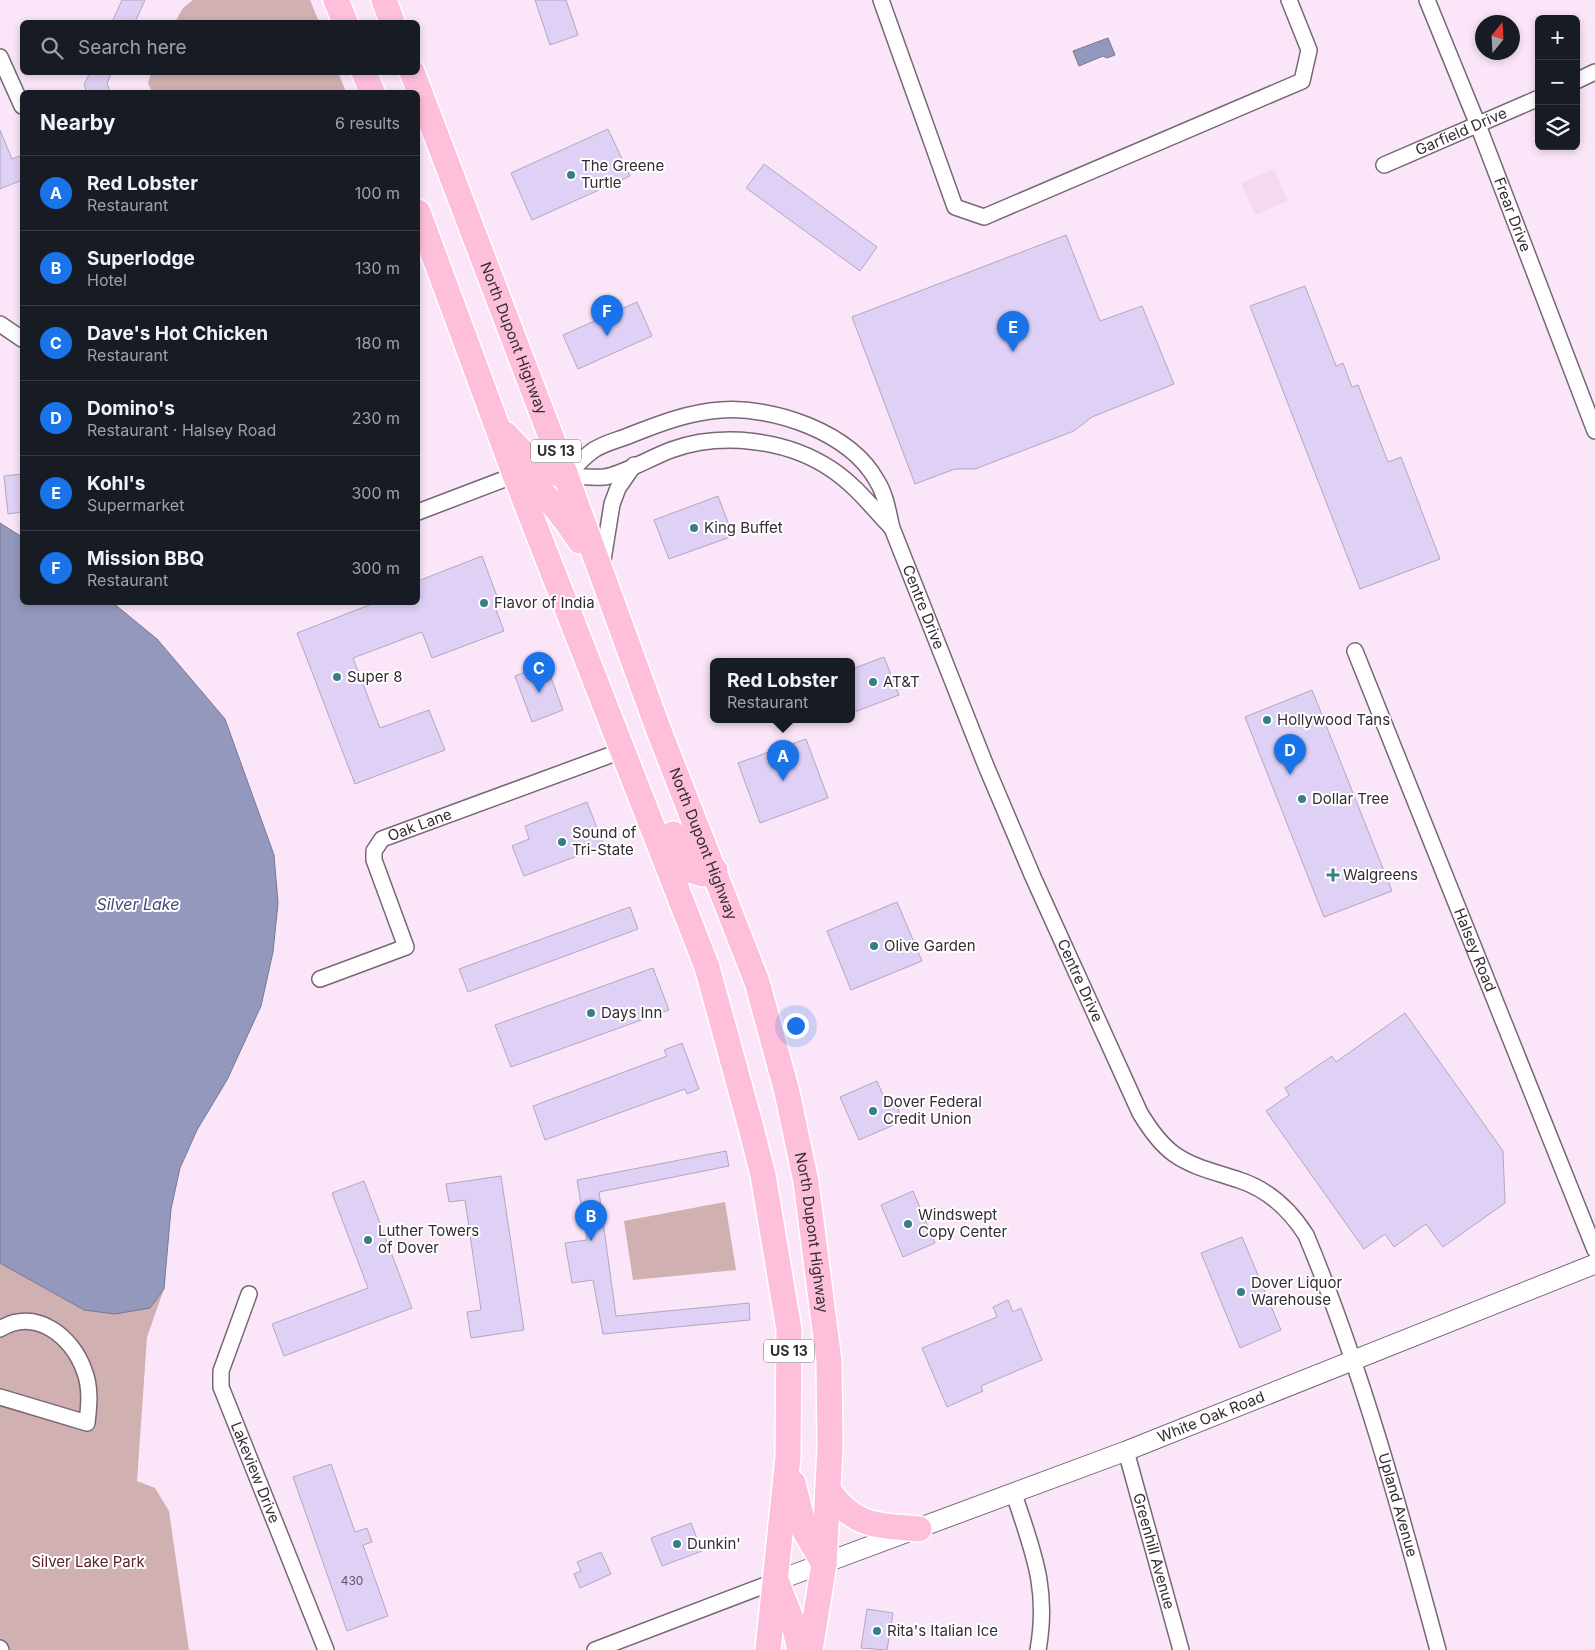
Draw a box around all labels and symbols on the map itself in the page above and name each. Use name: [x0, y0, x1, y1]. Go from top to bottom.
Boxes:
north arrow: [1475, 15, 1520, 60]
street label: Garfield Drive: [1412, 103, 1510, 159]
place label: The Greene Turtle: [581, 156, 664, 192]
marker: The Greene Turtle: [565, 169, 577, 181]
street label: Frear Drive: [1490, 175, 1536, 254]
street label: North Dupont Highway: [476, 259, 552, 418]
pin: F: [591, 295, 623, 336]
pin: E: [997, 311, 1029, 352]
road number: US 13: [531, 440, 581, 462]
place label: King Buffet: [704, 518, 783, 537]
marker: King Buffet: [688, 522, 700, 534]
street label: Centre Drive: [899, 562, 949, 652]
place label: Flavor of India: [494, 593, 595, 612]
marker: Flavor of India: [478, 597, 490, 609]
pin: C: [523, 652, 555, 693]
place label: Super 8: [347, 667, 403, 686]
marker: Super 8: [331, 671, 343, 683]
place label: AT&T: [883, 672, 920, 691]
marker: AT&T: [867, 676, 879, 688]
place label: Hollywood Tans: [1277, 710, 1390, 729]
marker: Hollywood Tans: [1261, 714, 1273, 726]
pin: D: [1274, 734, 1306, 775]
pin: A: [767, 740, 799, 781]
street label: North Dupont Highway: [665, 765, 742, 923]
place label: Dollar Tree: [1312, 789, 1389, 808]
marker: Dollar Tree: [1296, 793, 1308, 805]
street label: Oak Lane: [385, 804, 454, 845]
place label: Sound of Tri-State: [572, 823, 637, 859]
marker: Sound of Tri-State: [556, 836, 568, 848]
place label: Walgreens: [1343, 865, 1418, 884]
marker: Walgreens: [1327, 869, 1339, 881]
water label: Silver Lake: [96, 894, 180, 914]
street label: Halsey Road: [1450, 905, 1500, 994]
place label: Olive Garden: [884, 936, 976, 955]
street label: Centre Drive: [1053, 936, 1107, 1025]
marker: Olive Garden: [868, 940, 880, 952]
place label: Days Inn: [601, 1003, 662, 1022]
marker: Days Inn: [585, 1007, 597, 1019]
your location: [783, 1013, 809, 1039]
place label: Dover Federal Credit Union: [883, 1092, 982, 1128]
marker: Dover Federal Credit Union: [867, 1105, 879, 1117]
street label: North Dupont Highway: [791, 1150, 833, 1314]
pin: B: [575, 1200, 607, 1241]
place label: Windswept Copy Center: [918, 1205, 1008, 1241]
marker: Windswept Copy Center: [902, 1218, 914, 1230]
place label: Luther Towers of Dover: [378, 1221, 479, 1257]
marker: Luther Towers of Dover: [362, 1234, 374, 1246]
place label: Dover Liquor Warehouse: [1251, 1273, 1342, 1309]
marker: Dover Liquor Warehouse: [1235, 1286, 1247, 1298]
road number: US 13: [764, 1340, 814, 1362]
street label: White Oak Road: [1155, 1387, 1267, 1446]
street label: Lakeview Drive: [227, 1419, 284, 1526]
street label: Upland Avenue: [1374, 1450, 1422, 1559]
street label: Greenhill Avenue: [1129, 1491, 1179, 1611]
place label: Dunkin': [687, 1534, 741, 1553]
marker: Dunkin': [671, 1538, 683, 1550]
park label: Silver Lake Park: [31, 1552, 146, 1571]
house number: 430: [341, 1573, 363, 1588]
place label: Rita's Italian Ice: [887, 1621, 998, 1640]
marker: Rita's Italian Ice: [871, 1625, 883, 1637]

